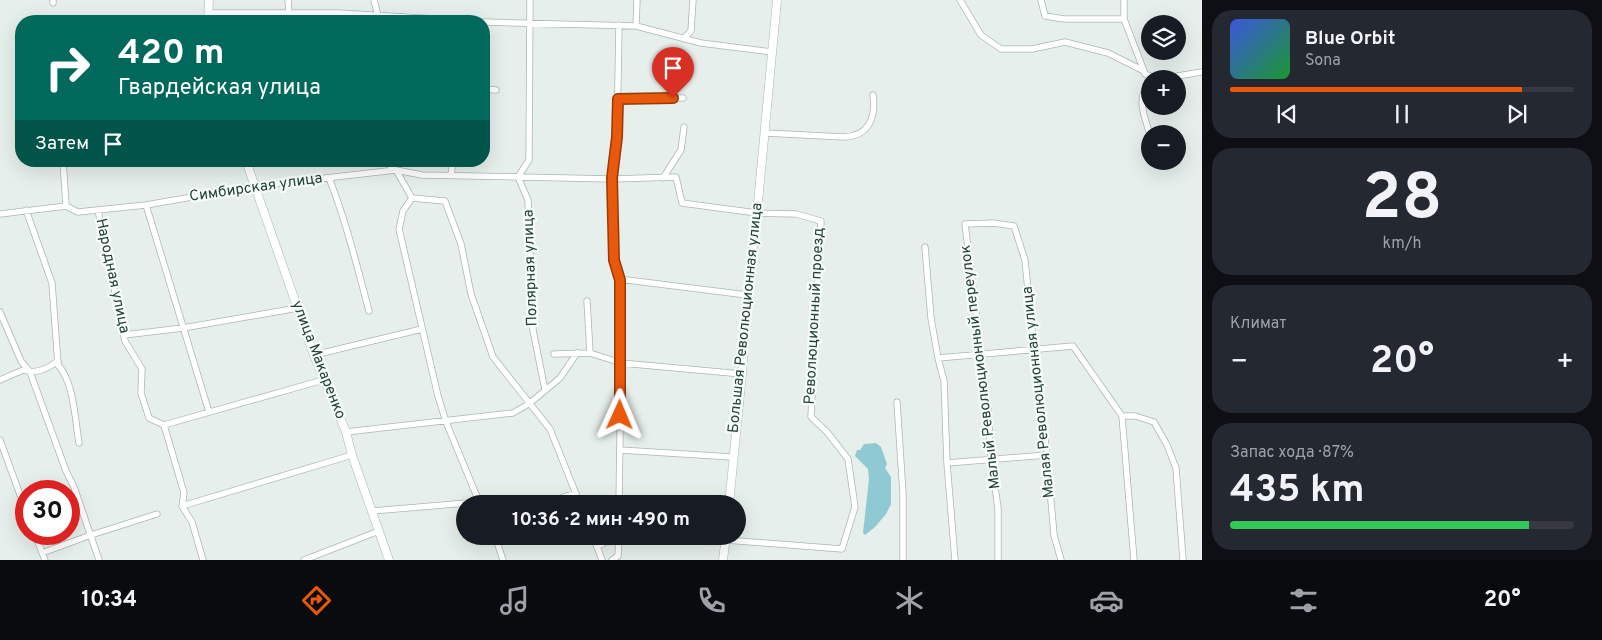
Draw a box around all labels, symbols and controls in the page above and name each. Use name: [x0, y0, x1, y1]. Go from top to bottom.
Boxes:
map controls: [1141, 15, 1186, 170]
button: layers: [1141, 15, 1186, 60]
text: Blue Orbit: [1305, 27, 1395, 51]
text: 420 m: [118, 32, 224, 76]
icon: right: [35, 35, 100, 100]
pin: [652, 47, 694, 98]
text: Sona: [1305, 51, 1341, 71]
icon: arrive: [659, 54, 687, 82]
button: +: [1141, 70, 1186, 115]
text: Гвардейская улица: [118, 75, 321, 102]
icon: previous: [1273, 100, 1301, 128]
icon: pause: [1388, 100, 1416, 128]
icon: next: [1503, 100, 1531, 128]
button: −: [1141, 125, 1186, 170]
icon: arrive: [99, 130, 127, 158]
text: Затем: [35, 132, 89, 156]
text: 28: [1362, 160, 1442, 242]
street label: Симбирская улица: [188, 169, 324, 207]
street label: Большая Революционная улица: [724, 202, 768, 434]
street label: Полярная улица: [519, 209, 543, 327]
street label: Народная улица: [91, 217, 133, 335]
street label: Революционный проезд: [801, 227, 829, 405]
text: km/h: [1383, 234, 1421, 254]
street label: Малый Революционный переулок: [957, 244, 1005, 490]
street label: Малая Революционная улица: [1018, 285, 1060, 499]
street label: улица Макаренко: [287, 298, 349, 422]
text: Климат: [1230, 314, 1287, 334]
text: 20°: [1370, 338, 1434, 387]
text: −: [1230, 345, 1248, 381]
text: +: [1556, 345, 1574, 381]
position arrow: [593, 388, 645, 440]
text: Запас хода · 87%: [1230, 443, 1354, 463]
text: 435 km: [1230, 467, 1365, 516]
speed limit sign: 30: [15, 480, 80, 545]
text: 10:36 · 2 мин · 490 m: [512, 508, 690, 532]
icon: directions: [299, 583, 334, 618]
icon: music: [497, 583, 532, 618]
icon: phone: [694, 583, 729, 618]
icon: climate: [892, 583, 927, 618]
icon: car: [1089, 583, 1124, 618]
icon: filters: [1286, 583, 1321, 618]
text: 10:34: [81, 587, 137, 614]
text: 20°: [1484, 587, 1521, 614]

